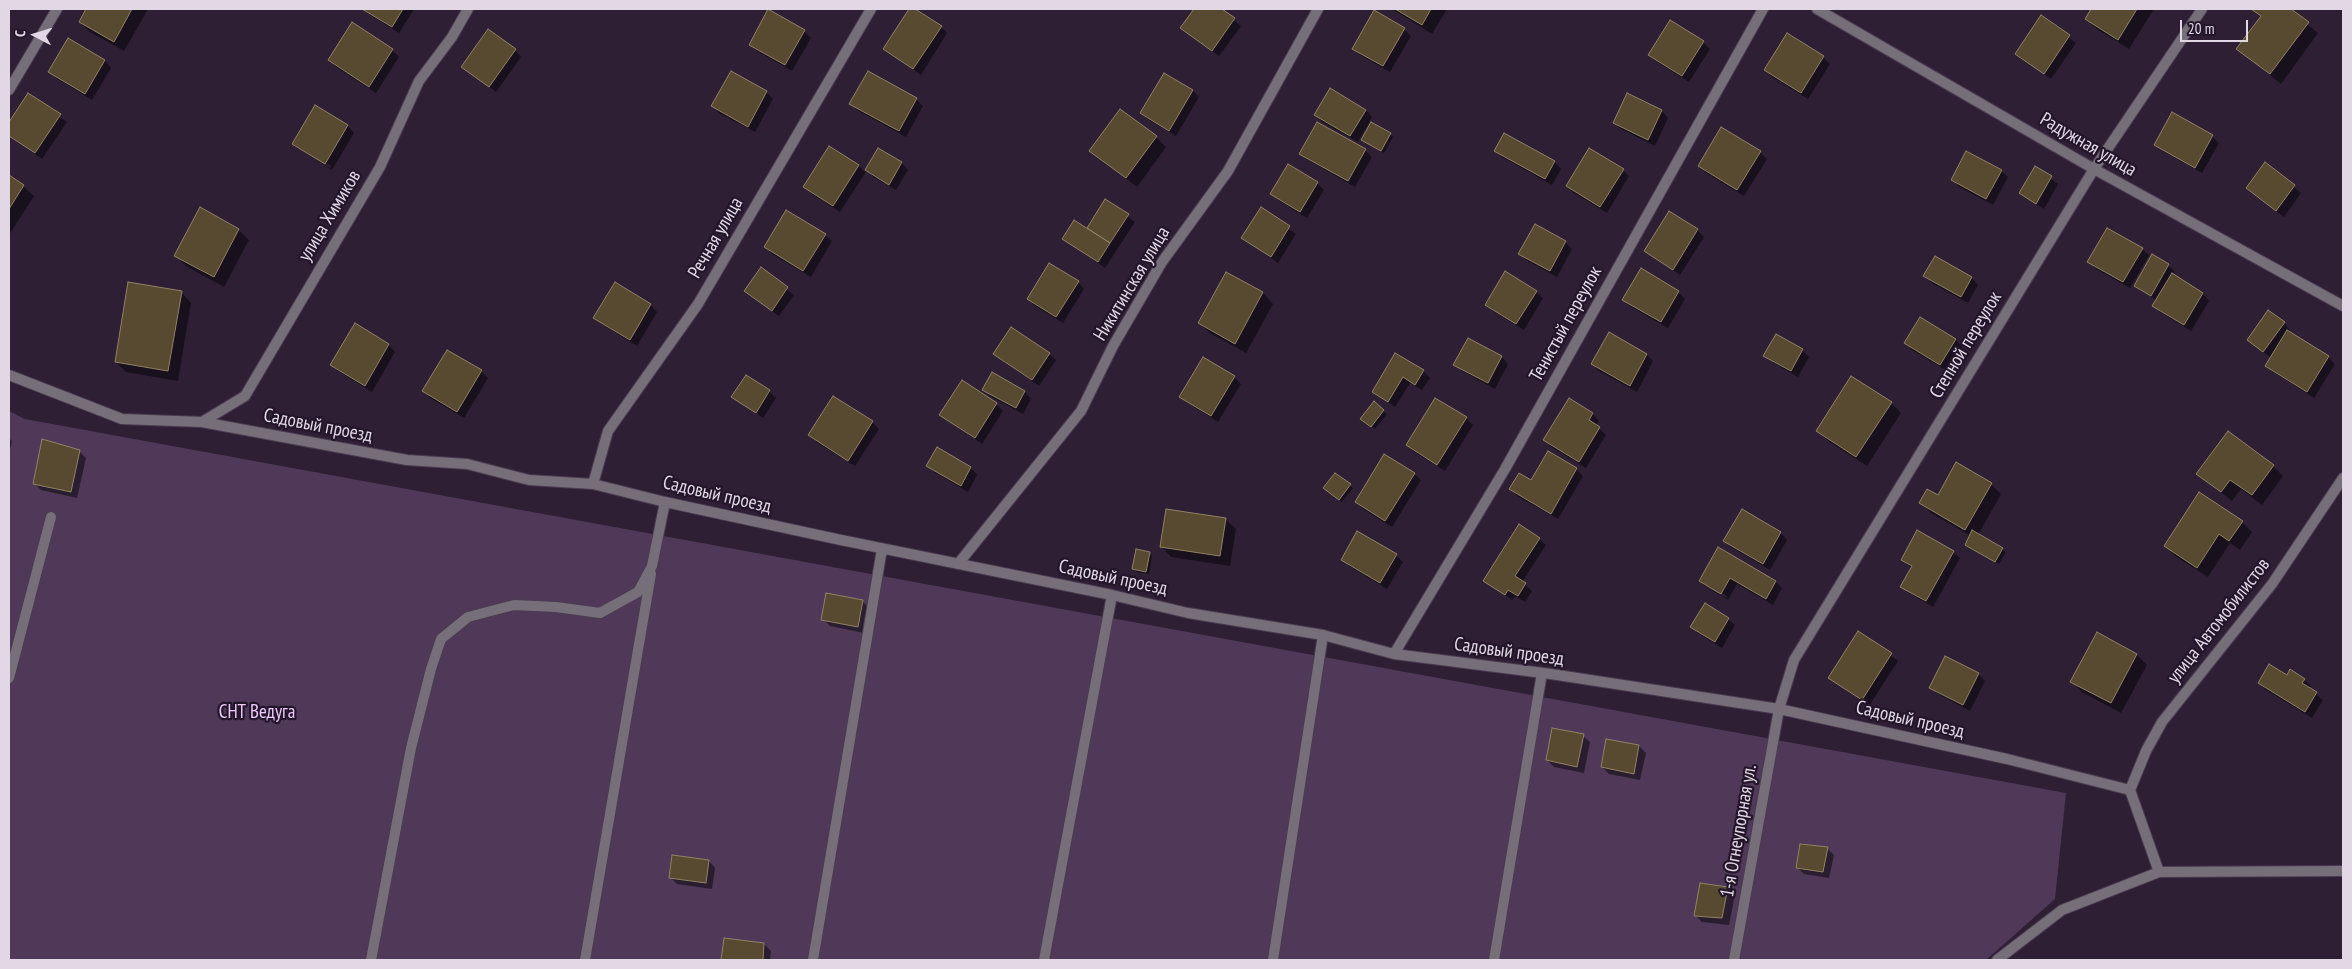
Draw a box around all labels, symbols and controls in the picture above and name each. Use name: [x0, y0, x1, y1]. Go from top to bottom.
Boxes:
north arrow: [10, 10, 60, 60]
scale bar: [2182, 10, 2250, 42]
text: 20 m: [2188, 19, 2214, 38]
text: С: [11, 30, 29, 38]
street label: Радужная улица: [2036, 108, 2140, 182]
street label: улица Химиков: [294, 166, 366, 266]
street label: Речная улица: [684, 194, 748, 282]
street label: Никитинская улица: [1089, 223, 1175, 345]
street label: Тенистый переулок: [1525, 262, 1607, 386]
street label: Степной переулок: [1925, 287, 2007, 403]
street label: Садовый проезд: [262, 404, 374, 448]
street label: Садовый проезд: [661, 471, 773, 519]
street label: улица Автомобилистов: [2163, 554, 2275, 688]
street label: Садовый проезд: [1057, 555, 1169, 601]
street label: Садовый проезд: [1453, 633, 1565, 671]
street label: Садовый проезд: [1854, 696, 1966, 744]
park label: СНТ Ведуга: [219, 702, 295, 724]
street label: 1-я Огнеупорная ул.: [1716, 763, 1762, 899]

